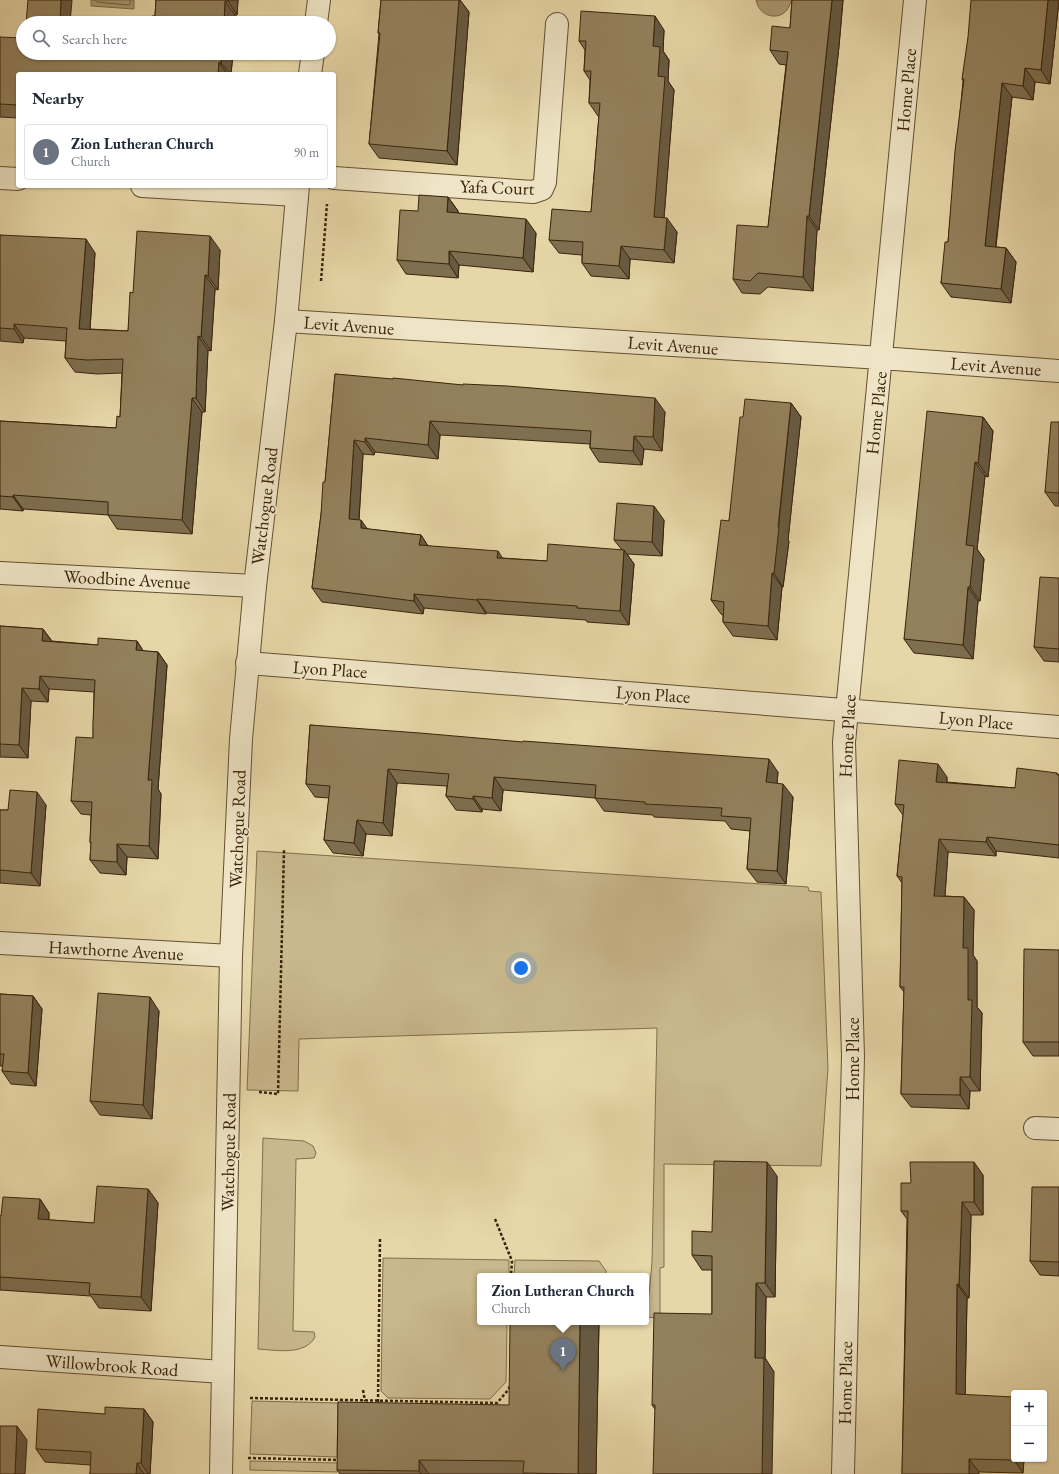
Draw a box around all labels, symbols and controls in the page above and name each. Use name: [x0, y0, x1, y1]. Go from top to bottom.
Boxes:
search box: [16, 16, 336, 60]
icon: search: [30, 27, 52, 49]
text: Search here: [62, 29, 127, 48]
street label: Home Place: [891, 47, 921, 133]
text: Nearby: [32, 87, 84, 109]
text: Zion Lutheran Church: [71, 134, 214, 153]
text: 1: [43, 144, 49, 161]
text: 90 m: [294, 144, 319, 161]
text: Church: [71, 153, 110, 170]
street label: Yafa Court: [459, 174, 535, 200]
street label: Levit Avenue: [303, 310, 395, 340]
street label: Levit Avenue: [627, 330, 719, 360]
street label: Levit Avenue: [950, 351, 1042, 381]
street label: Home Place: [860, 370, 892, 456]
street label: Watchogue Road: [245, 445, 283, 566]
street label: Woodbine Avenue: [63, 564, 191, 594]
street label: Lyon Place: [292, 655, 368, 683]
street label: Lyon Place: [615, 680, 691, 708]
street label: Home Place: [833, 694, 861, 778]
street label: Lyon Place: [938, 705, 1014, 735]
street label: Watchogue Road: [223, 768, 251, 889]
street label: Hawthorne Avenue: [48, 935, 184, 965]
your location: [511, 958, 531, 978]
street label: Home Place: [841, 1017, 864, 1101]
street label: Watchogue Road: [215, 1092, 241, 1212]
popup: [477, 1273, 649, 1325]
text: Zion Lutheran Church: [492, 1281, 634, 1300]
text: Church: [492, 1300, 531, 1317]
pin: 1: [550, 1338, 576, 1371]
street label: Home Place: [833, 1341, 857, 1425]
street label: Willowbrook Road: [45, 1349, 180, 1381]
map controls: [1011, 1390, 1047, 1462]
button: +: [1011, 1390, 1047, 1426]
button: −: [1011, 1426, 1047, 1462]

